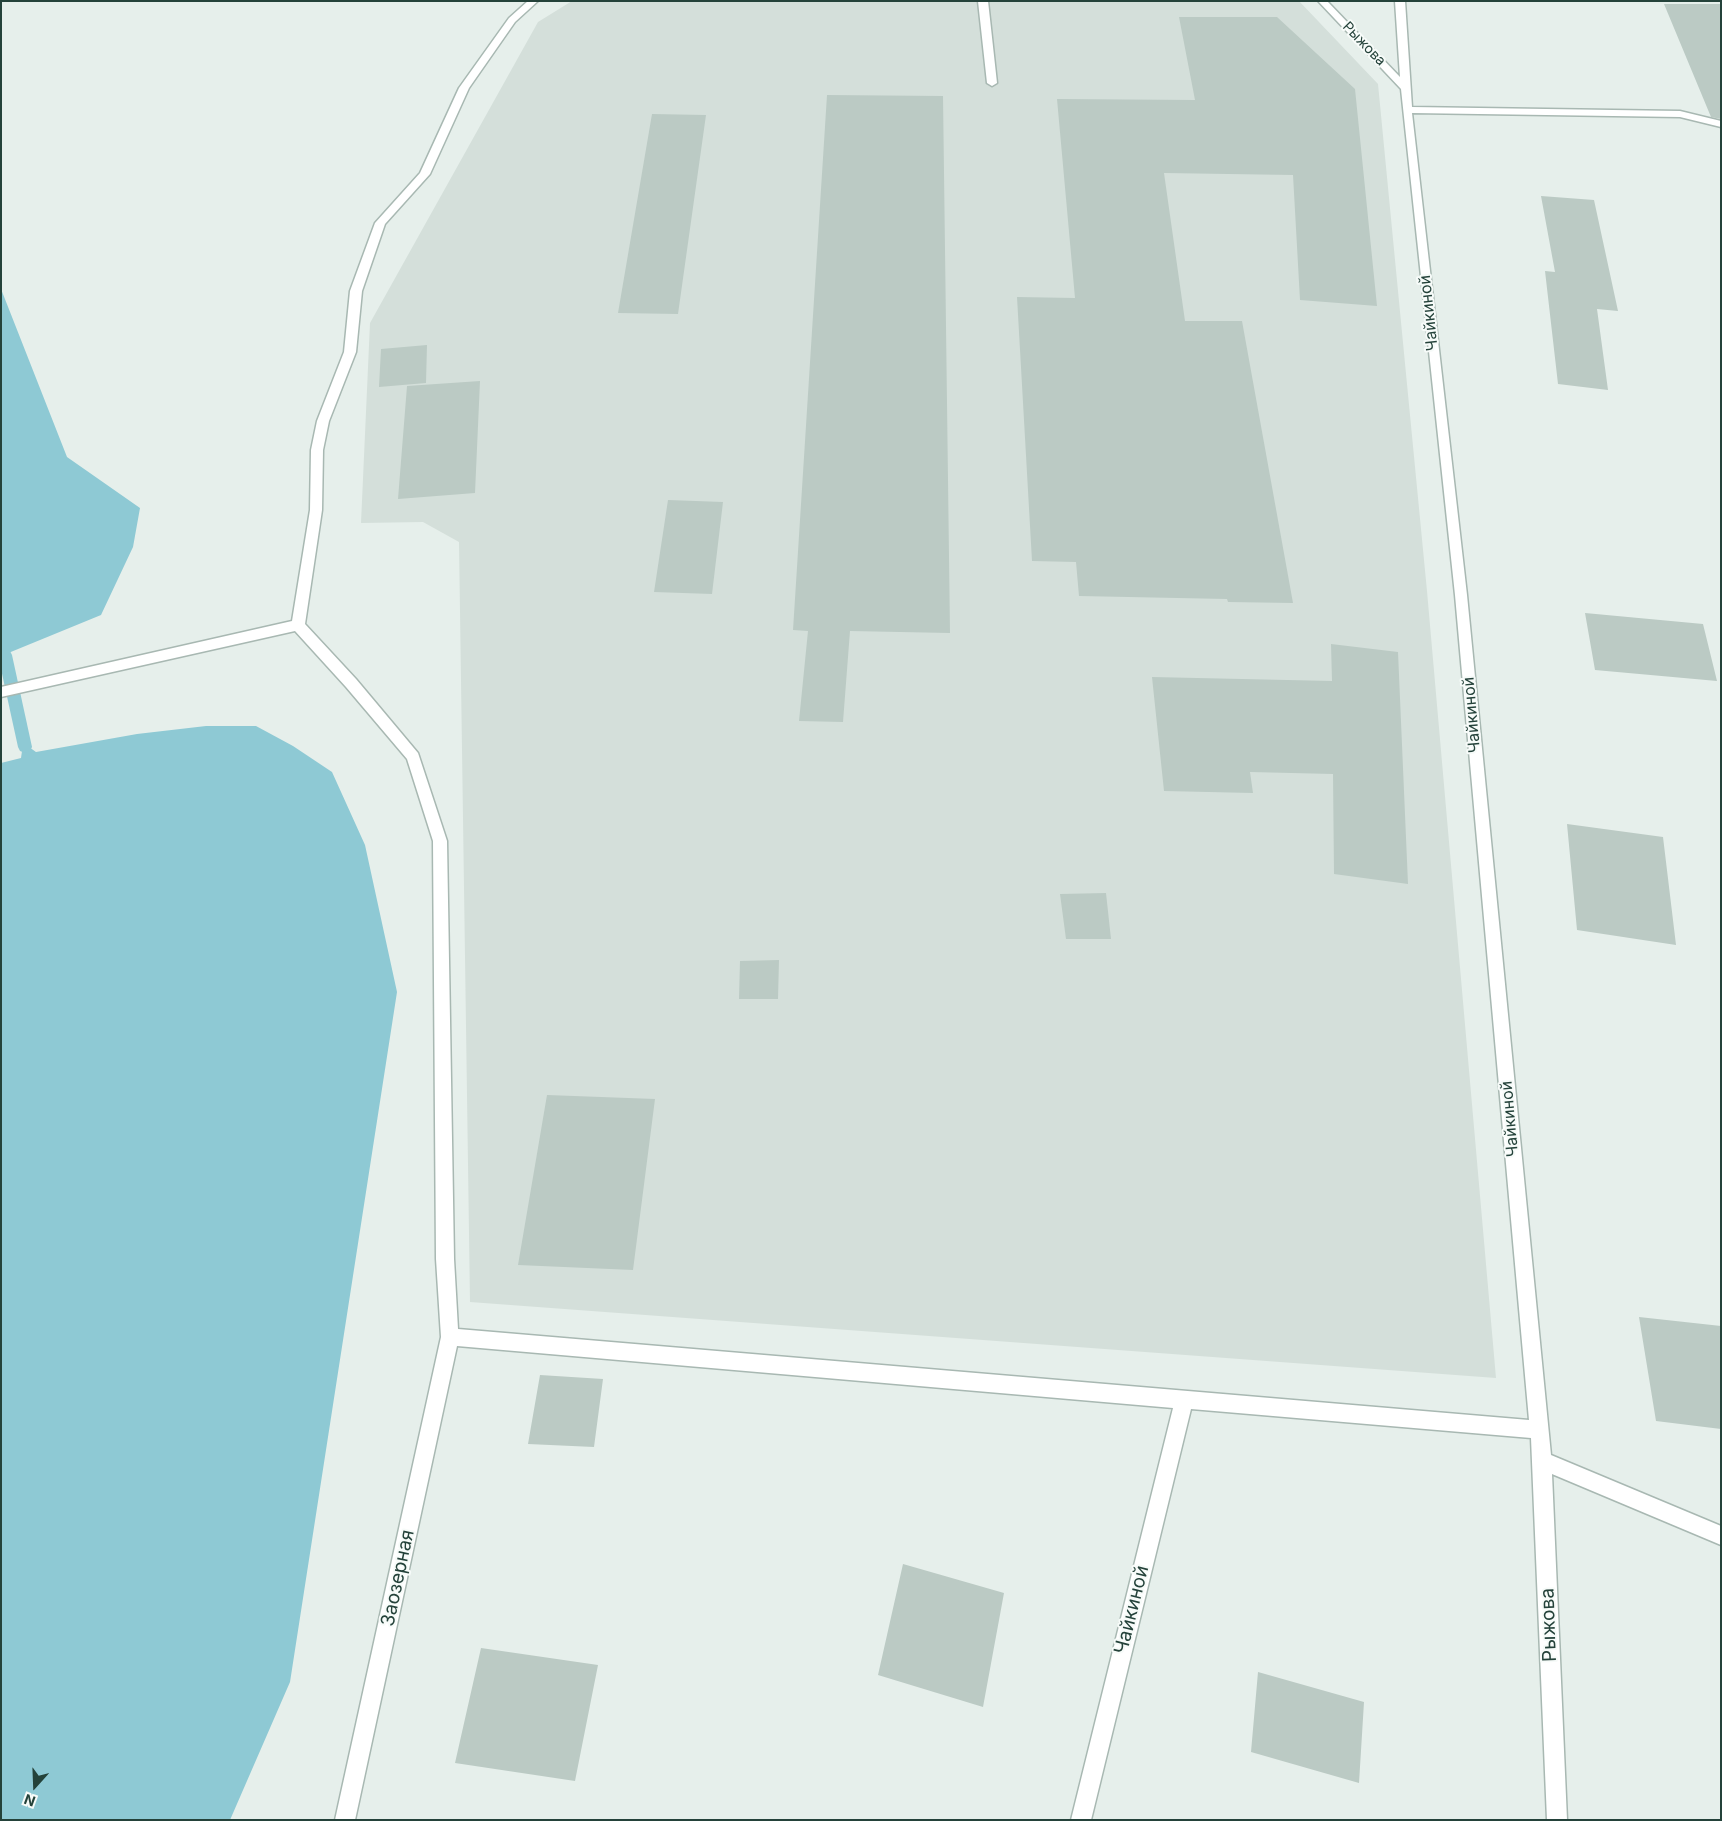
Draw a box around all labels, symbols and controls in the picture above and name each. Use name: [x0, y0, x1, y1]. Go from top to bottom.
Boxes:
street label: Рыжова: [1339, 19, 1389, 69]
street label: Чайкиной: [1415, 274, 1443, 352]
street label: Чайкиной: [1459, 676, 1485, 754]
street label: Чайкиной: [1497, 1080, 1523, 1158]
street label: Заозерная: [377, 1528, 419, 1628]
street label: Чайкиной: [1110, 1563, 1154, 1657]
street label: Рыжова: [1536, 1588, 1562, 1662]
north arrow: [10, 1761, 60, 1811]
text: N: [22, 1791, 38, 1810]

